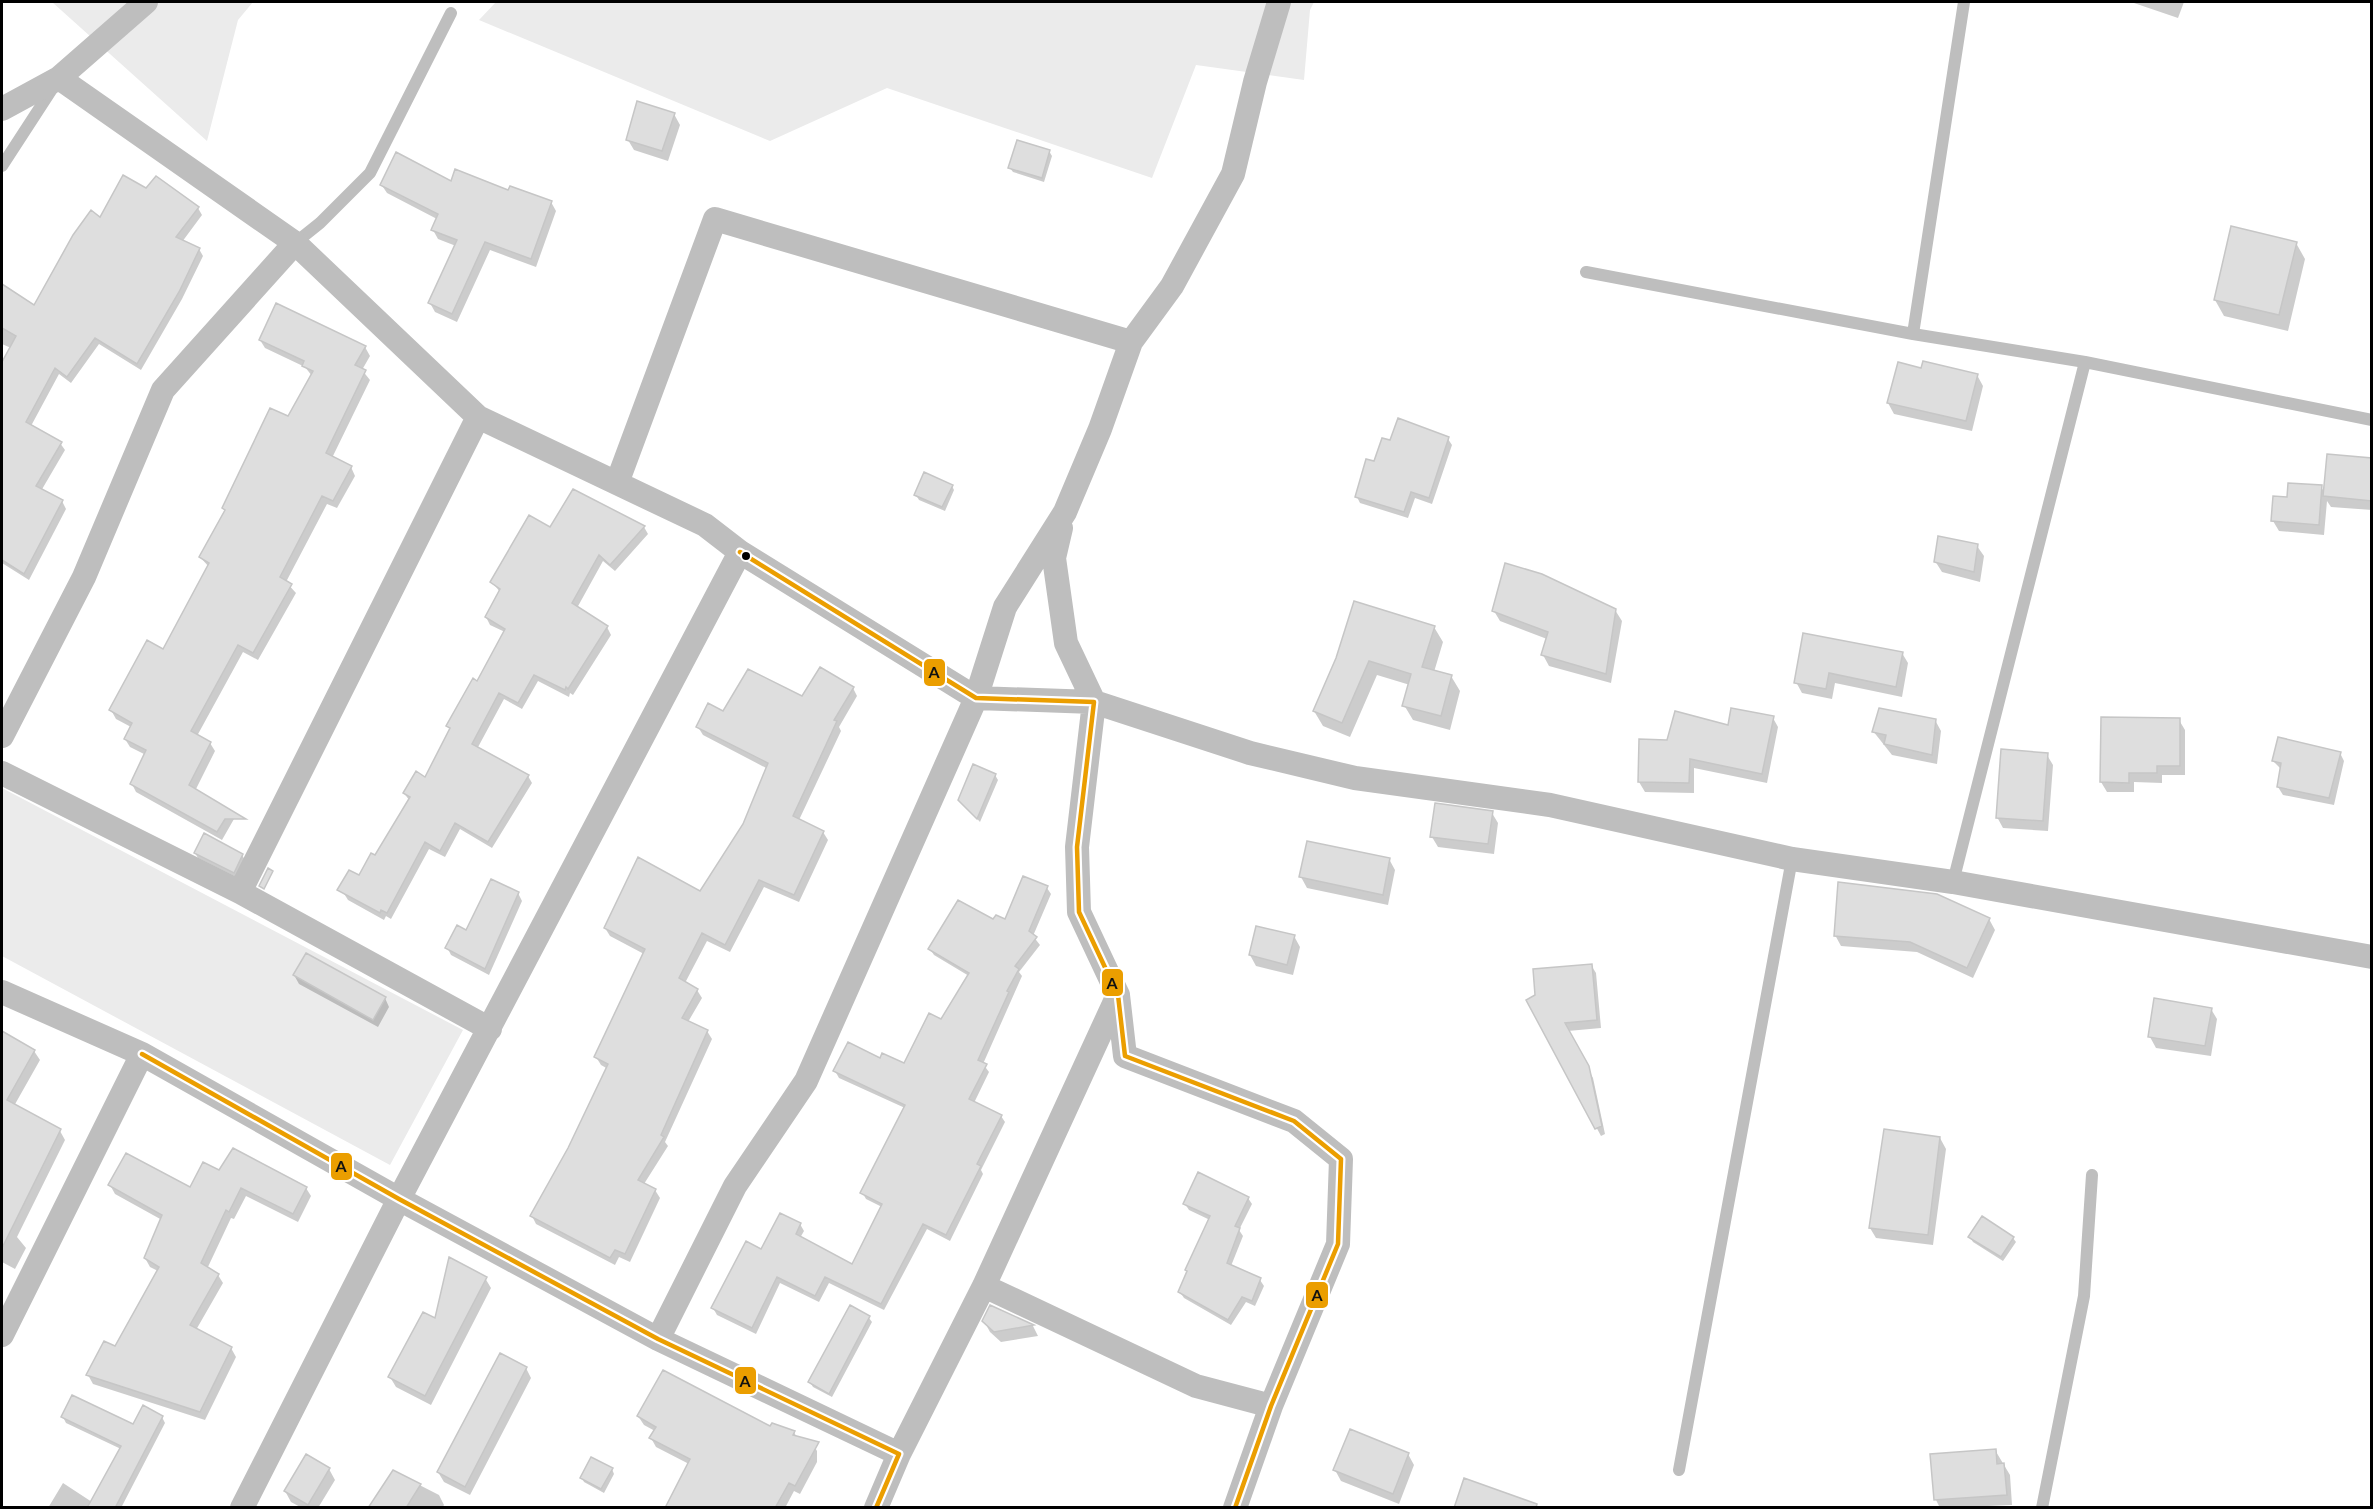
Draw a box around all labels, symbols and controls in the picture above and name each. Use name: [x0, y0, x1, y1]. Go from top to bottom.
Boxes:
unlabelled marker: [740, 550, 752, 562]
line badge: A: [923, 658, 946, 687]
text: A: [927, 662, 940, 681]
line badge: A: [1101, 968, 1124, 997]
text: A: [1105, 973, 1118, 992]
line badge: A: [330, 1152, 353, 1181]
text: A: [334, 1156, 347, 1175]
line badge: A: [1305, 1281, 1329, 1309]
text: A: [1310, 1285, 1323, 1304]
line badge: A: [734, 1366, 757, 1395]
text: A: [738, 1371, 751, 1390]

